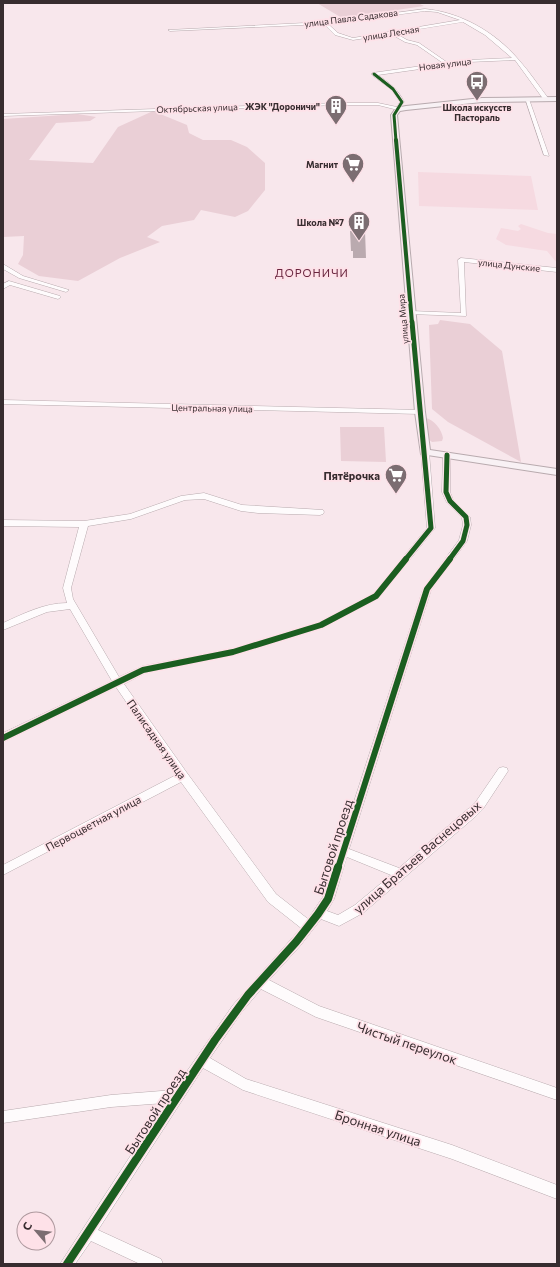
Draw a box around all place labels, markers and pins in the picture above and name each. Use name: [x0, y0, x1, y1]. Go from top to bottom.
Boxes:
bus stop icon: Школа искусств Пастораль: [464, 69, 490, 102]
building icon: ЖЭК "Дороничи": [323, 93, 349, 126]
place label: ЖЭК "Дороничи": [245, 101, 320, 112]
place label: Школа искусств Пастораль: [442, 102, 512, 123]
supermarket icon: Магнит: [340, 151, 366, 184]
place label: Магнит: [306, 159, 339, 170]
building icon: Школа №7: [346, 209, 372, 242]
place label: Школа №7: [297, 217, 344, 228]
supermarket icon: Пятёрочка: [383, 462, 409, 495]
place label: Пятёрочка: [324, 469, 380, 482]

